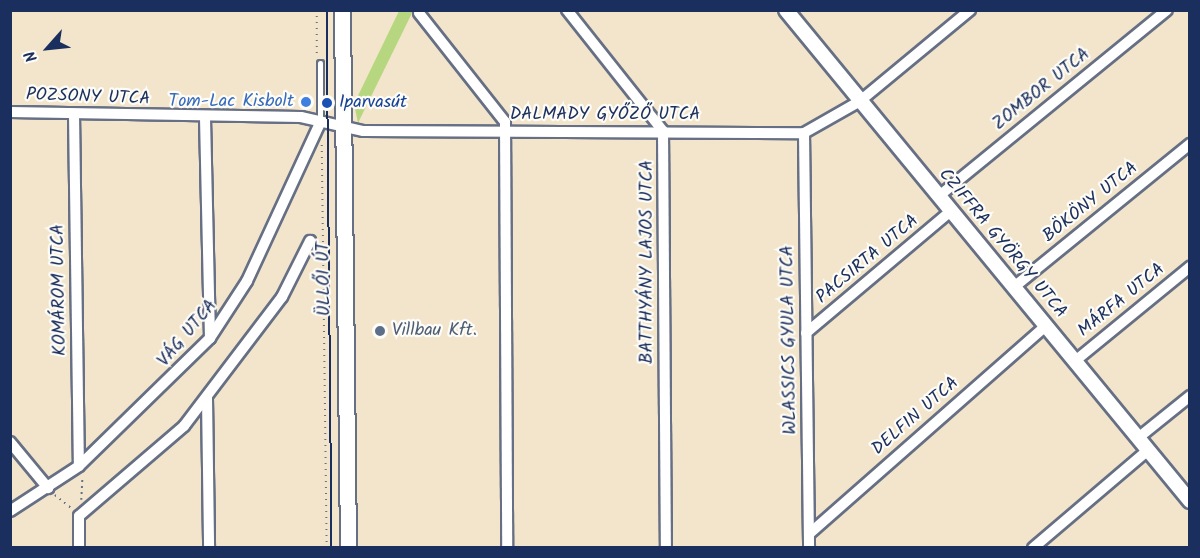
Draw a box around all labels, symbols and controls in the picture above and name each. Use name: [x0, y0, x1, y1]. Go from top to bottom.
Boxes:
north arrow: [18, 18, 78, 78]
street label: ZOMBOR UTCA: [989, 44, 1095, 136]
text: N: [18, 46, 45, 67]
street label: POZSONY UTCA: [25, 85, 151, 111]
place label: Tom-Lac Kisbolt: [169, 91, 294, 113]
place label: Iparvasút: [339, 92, 407, 114]
marker: Tom-Lac Kisbolt: [299, 95, 313, 109]
marker: Iparvasút: [320, 96, 334, 110]
street label: DALMADY GYŐZŐ UTCA: [510, 104, 700, 126]
street label: BÖKÖNY UTCA: [1039, 158, 1143, 248]
street label: BATTHYÁNY LAJOS UTCA: [637, 160, 659, 364]
street label: CZIFFRA GYÖRGY UTCA: [933, 165, 1071, 323]
street label: PACSIRTA UTCA: [812, 211, 924, 309]
street label: KOMÁROM UTCA: [48, 224, 72, 356]
street label: ÜLLŐI ÚT: [314, 242, 336, 316]
street label: WLASSICS GYULA UTCA: [778, 245, 802, 435]
street label: MÁRFA UTCA: [1074, 259, 1170, 343]
street label: VÁG UTCA: [154, 296, 222, 372]
place label: Villbau Kft.: [392, 320, 477, 342]
marker: Villbau Kft.: [373, 324, 387, 338]
street label: DELFIN UTCA: [868, 373, 964, 461]

